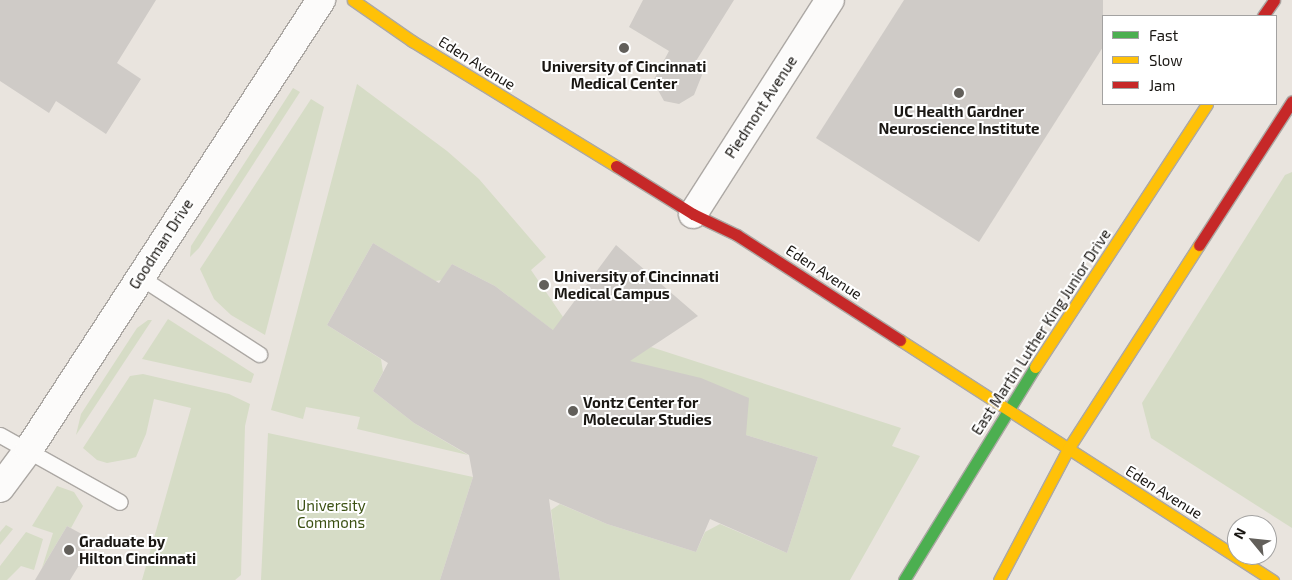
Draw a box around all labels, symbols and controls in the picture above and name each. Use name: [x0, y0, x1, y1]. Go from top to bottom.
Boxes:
legend: [1102, 15, 1277, 105]
text: Fast: [1149, 26, 1178, 44]
street label: Eden Avenue: [435, 32, 519, 94]
marker: University of Cincinnati Medical Center: [617, 41, 631, 55]
text: Slow: [1149, 51, 1183, 69]
street label: Piedmont Avenue: [721, 52, 801, 162]
place label: University of Cincinnati Medical Center: [541, 57, 707, 92]
text: Jam: [1149, 76, 1175, 94]
marker: UC Health Gardner Neuroscience Institute: [952, 86, 966, 100]
place label: UC Health Gardner Neuroscience Institute: [878, 102, 1040, 137]
street label: Goodman Drive: [125, 195, 197, 293]
street label: East Martin Luther King Junior Drive: [967, 225, 1115, 439]
street label: Eden Avenue: [782, 241, 866, 303]
place label: University of Cincinnati Medical Campus: [554, 267, 719, 302]
marker: University of Cincinnati Medical Campus: [538, 279, 550, 291]
place label: Vontz Center for Molecular Studies: [583, 393, 712, 428]
marker: Vontz Center for Molecular Studies: [567, 405, 579, 417]
street label: Eden Avenue: [1122, 461, 1206, 523]
park label: University Commons: [296, 496, 366, 531]
north arrow: [1227, 515, 1277, 565]
text: N: [1229, 525, 1249, 542]
place label: Graduate by Hilton Cincinnati: [79, 532, 196, 567]
marker: Graduate by Hilton Cincinnati: [63, 544, 75, 556]

